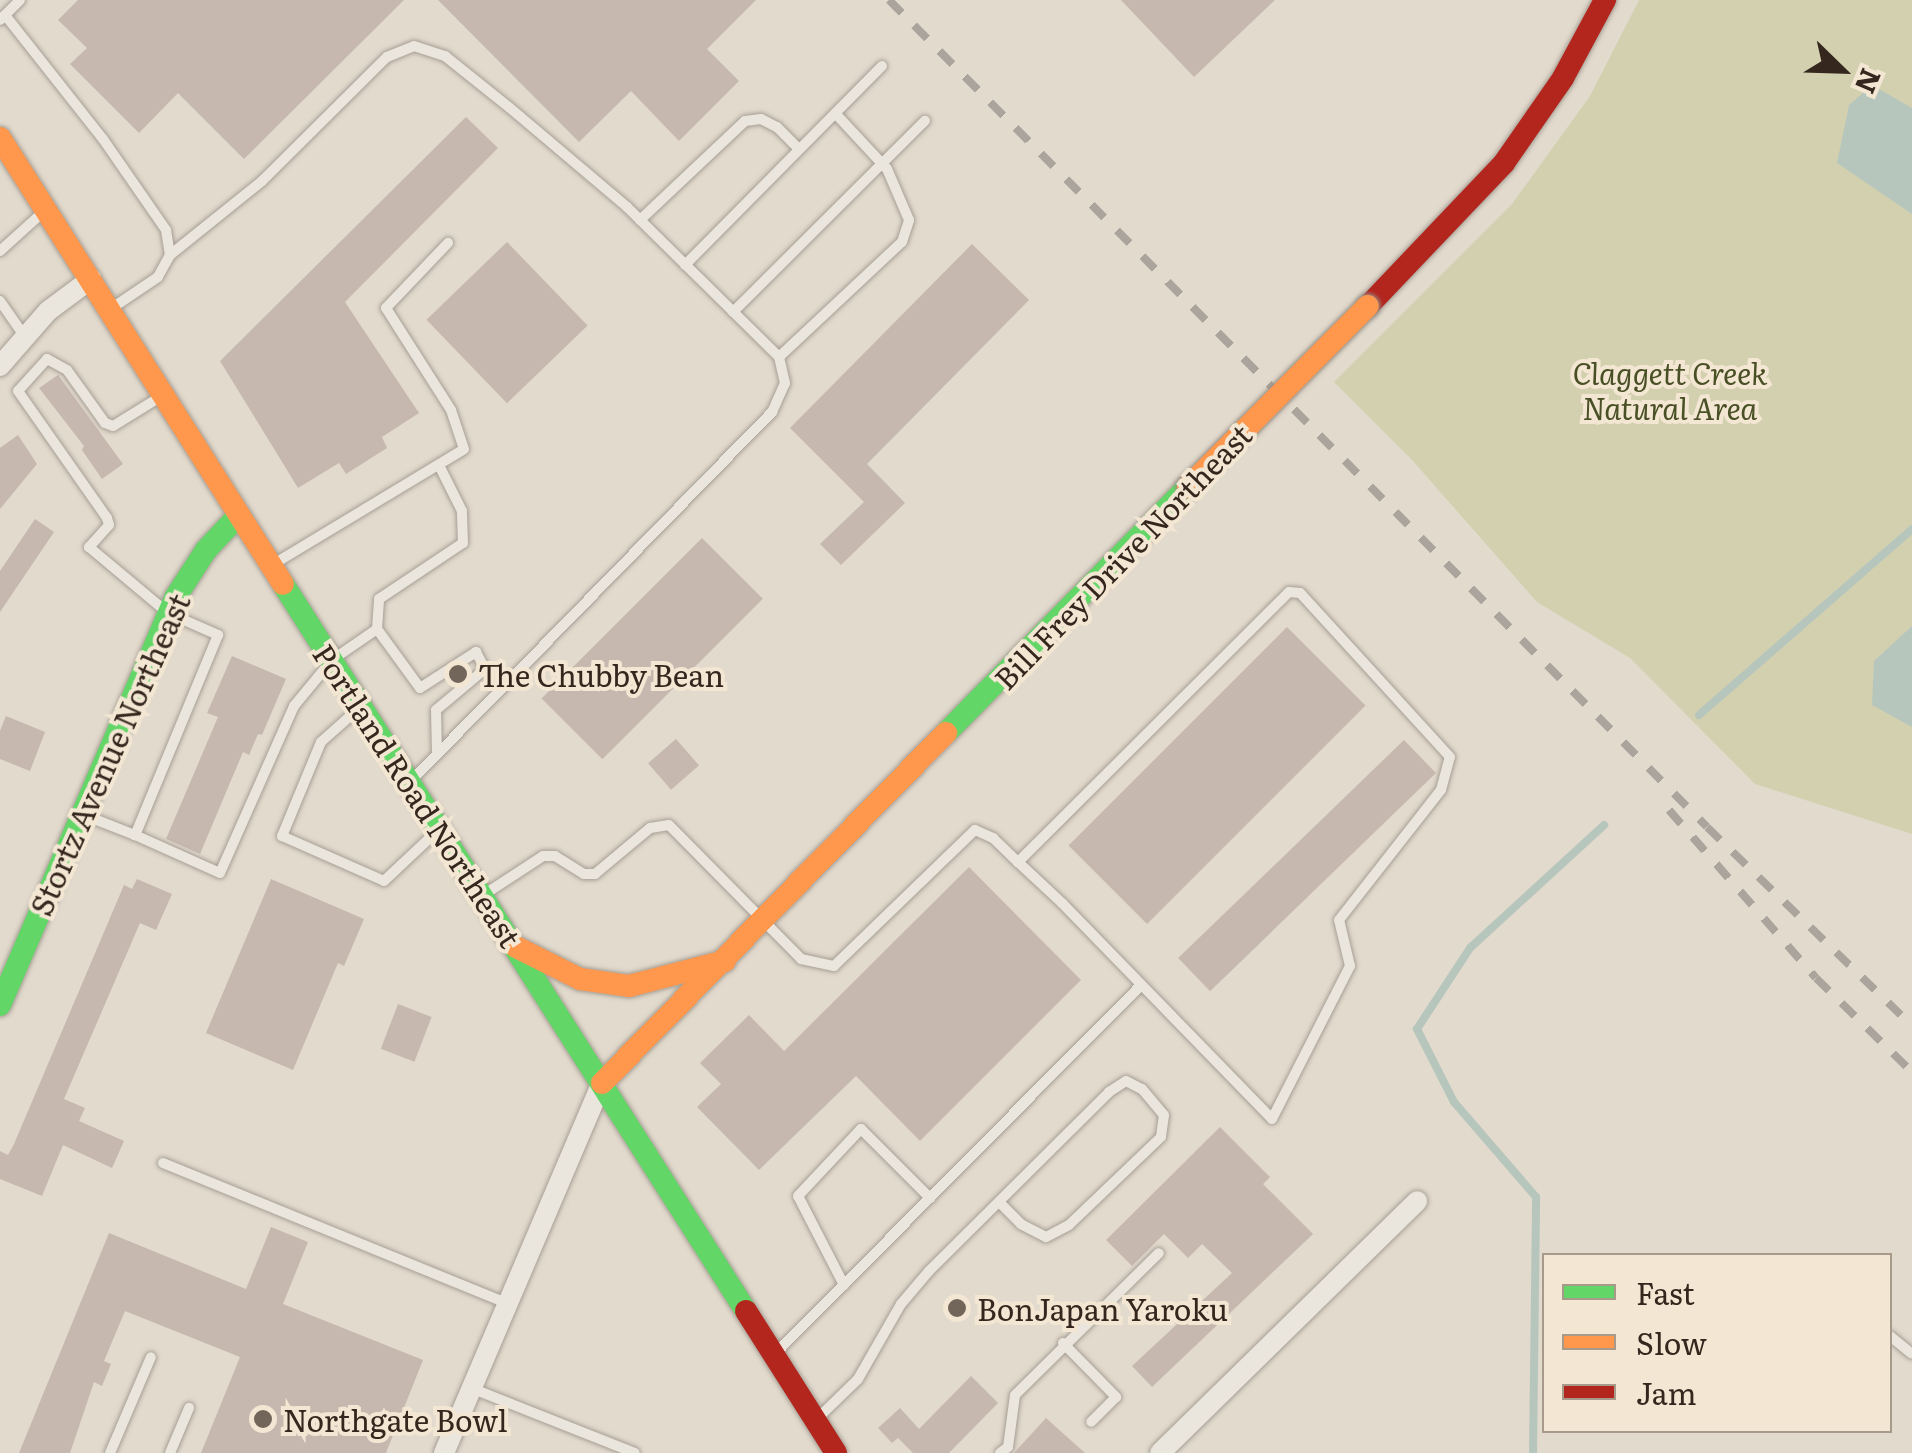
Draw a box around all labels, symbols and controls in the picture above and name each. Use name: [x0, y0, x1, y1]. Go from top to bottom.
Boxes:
north arrow: [1792, 20, 1892, 120]
text: N: [1846, 63, 1894, 101]
park label: Claggett Creek Natural Area: [1573, 354, 1767, 424]
street label: Bill Frey Drive Northeast: [986, 416, 1258, 696]
street label: Stortz Avenue Northeast: [22, 587, 196, 921]
street label: Portland Road Northeast: [306, 637, 530, 953]
place label: The Chubby Bean: [478, 656, 724, 692]
marker: The Chubby Bean: [447, 663, 469, 685]
legend: [1542, 1253, 1892, 1433]
text: Fast: [1636, 1270, 1695, 1314]
place label: BonJapan Yaroku: [977, 1290, 1228, 1326]
marker: BonJapan Yaroku: [946, 1297, 968, 1319]
text: Slow: [1636, 1320, 1707, 1364]
text: Jam: [1636, 1370, 1696, 1414]
place label: Northgate Bowl: [283, 1401, 508, 1437]
marker: Northgate Bowl: [252, 1408, 274, 1430]

